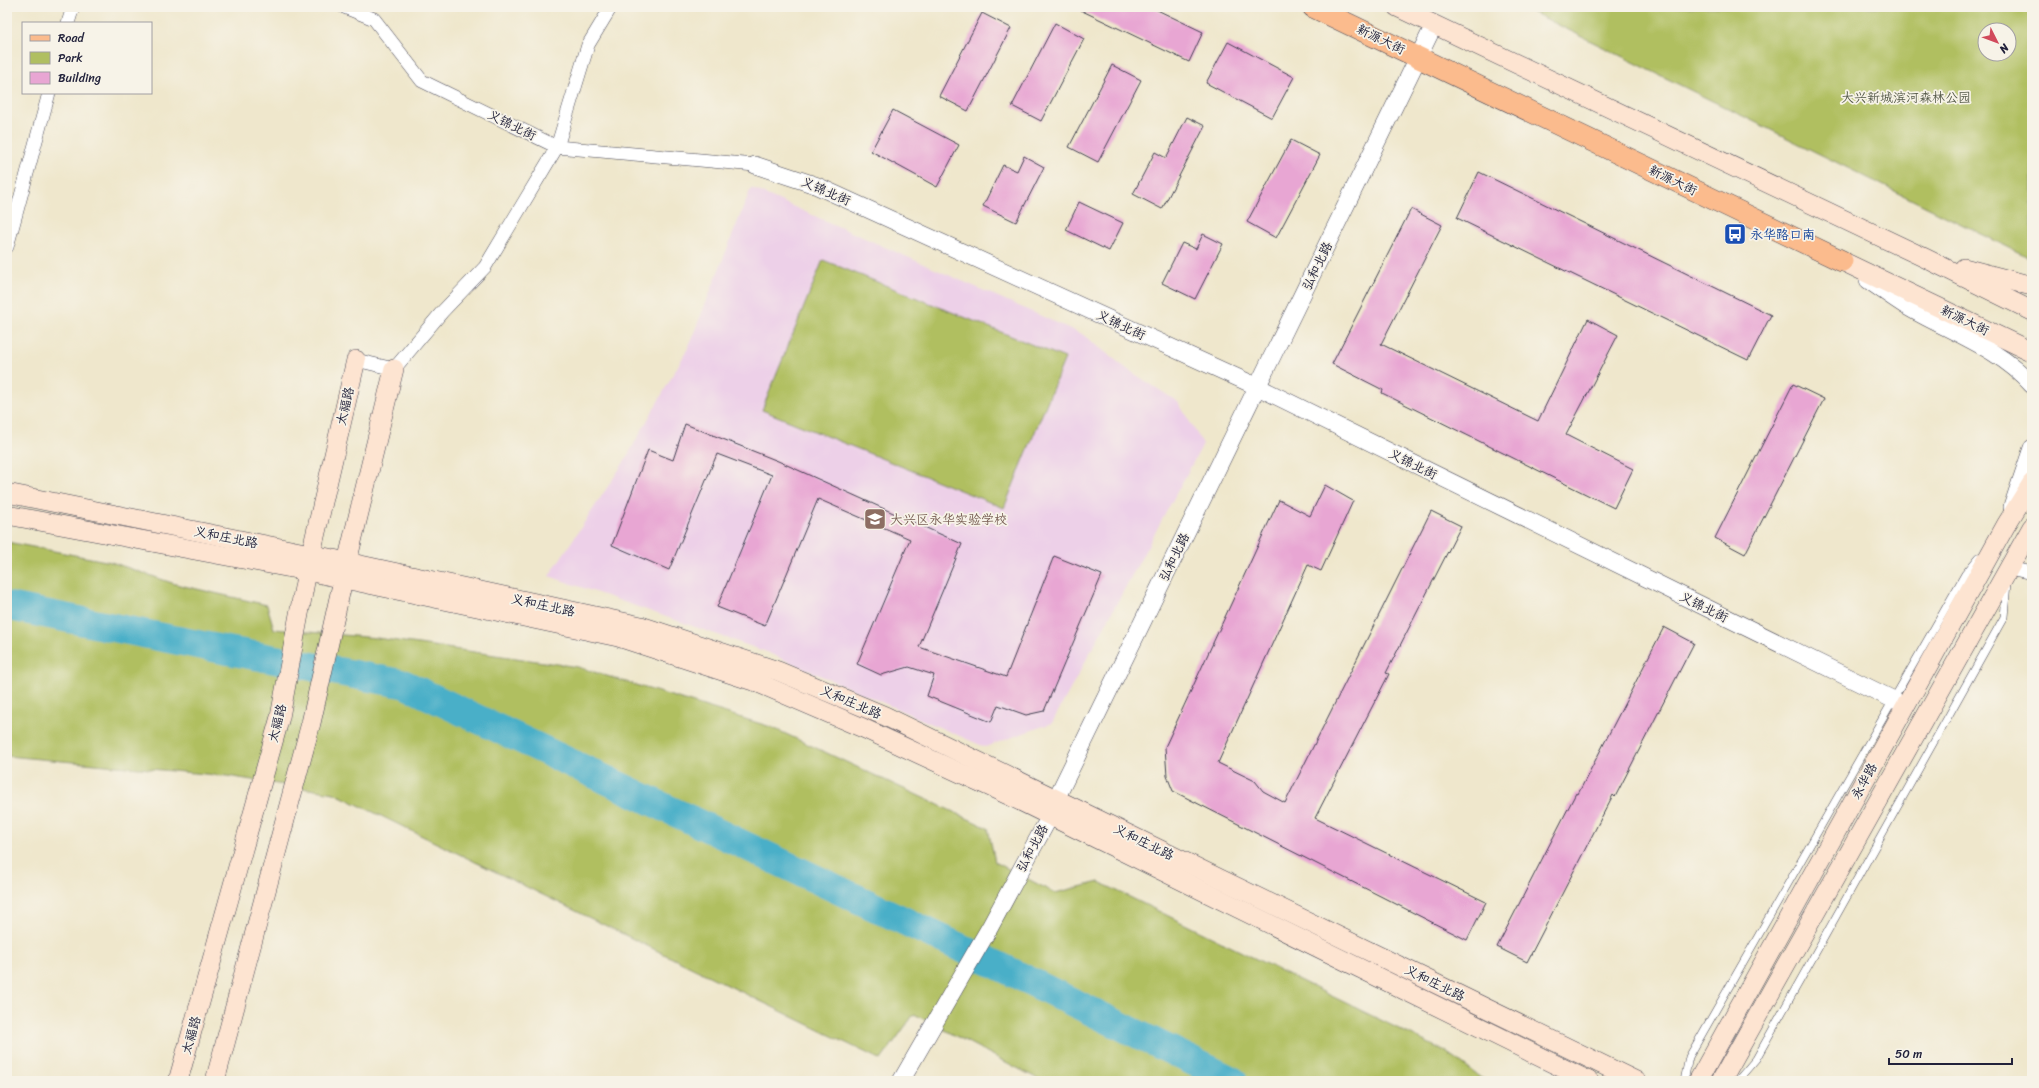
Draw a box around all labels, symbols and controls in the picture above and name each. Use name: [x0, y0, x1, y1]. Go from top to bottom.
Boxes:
street label: 新源大街: [1353, 17, 1409, 61]
legend: [22, 22, 152, 94]
north arrow: [1977, 22, 2017, 62]
text: Road: [58, 27, 85, 49]
text: N: [1994, 38, 2014, 58]
text: Park: [58, 47, 83, 69]
text: Building: [58, 67, 101, 89]
park label: 大兴新城滨河森林公园: [1841, 86, 1971, 109]
street label: 义锦北街: [484, 103, 540, 147]
street label: 新源大街: [1645, 158, 1701, 202]
street label: 义锦北街: [798, 170, 854, 212]
bus stop icon: 永华路口南: [1722, 221, 1748, 247]
place label: 永华路口南: [1750, 223, 1815, 246]
street label: 弘和北路: [1295, 238, 1339, 294]
street label: 新源大街: [1937, 298, 1993, 342]
street label: 义锦北街: [1093, 304, 1149, 346]
street label: 太福路: [329, 384, 361, 428]
street label: 义锦北街: [1385, 442, 1441, 486]
school or university icon: 大兴区永华实验学校: [862, 506, 888, 532]
place label: 大兴区永华实验学校: [890, 508, 1007, 531]
street label: 义和庄北路: [192, 520, 260, 554]
street label: 弘和北路: [1152, 529, 1196, 585]
street label: 义锦北街: [1676, 585, 1732, 629]
street label: 义和庄北路: [509, 587, 577, 623]
street label: 义和庄北路: [817, 679, 885, 725]
street label: 太福路: [261, 701, 293, 745]
street label: 永华路: [1844, 758, 1884, 804]
street label: 义和庄北路: [1110, 817, 1178, 867]
street label: 弘和北路: [1010, 820, 1054, 876]
street label: 义和庄北路: [1401, 958, 1469, 1008]
street label: 太福路: [175, 1013, 207, 1057]
scale bar: [1889, 1040, 2012, 1066]
text: 50 m: [1895, 1043, 1922, 1065]

